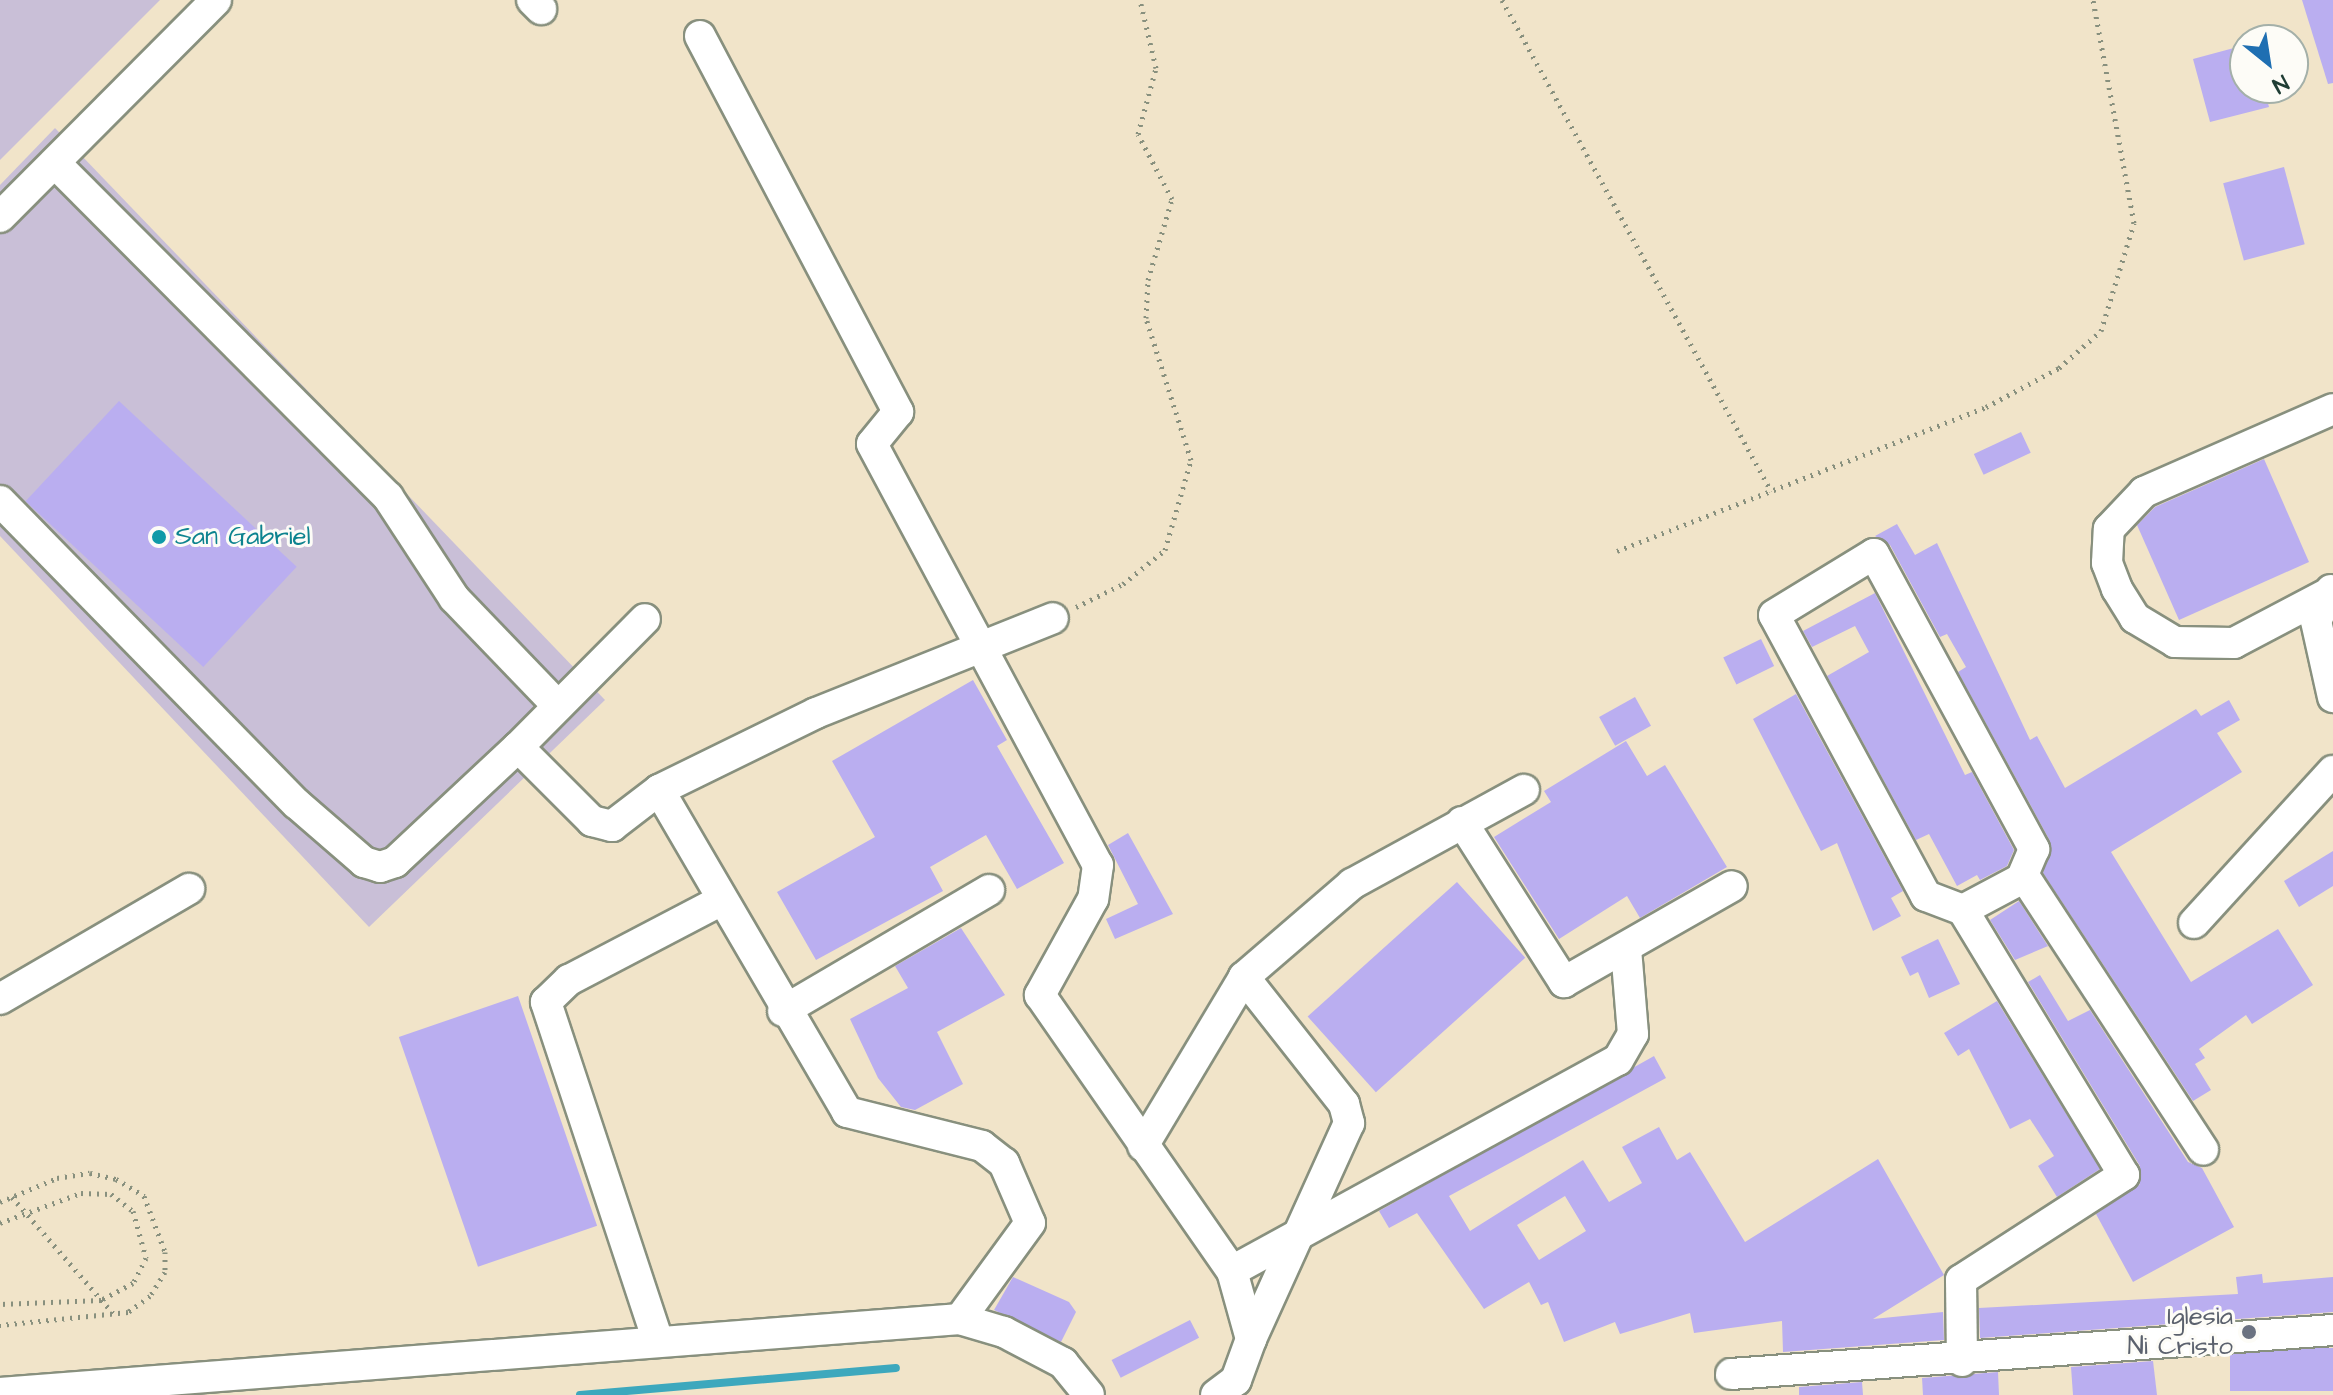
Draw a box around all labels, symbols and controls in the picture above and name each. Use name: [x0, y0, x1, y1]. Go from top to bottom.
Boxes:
north arrow: [2229, 24, 2309, 104]
text: N: [2267, 67, 2294, 100]
place label: San Gabriel: [175, 521, 311, 553]
marker: San Gabriel: [150, 528, 168, 546]
place label: Iglesia Ni Cristo: [2127, 1301, 2233, 1362]
marker: Iglesia Ni Cristo: [2240, 1323, 2258, 1341]

